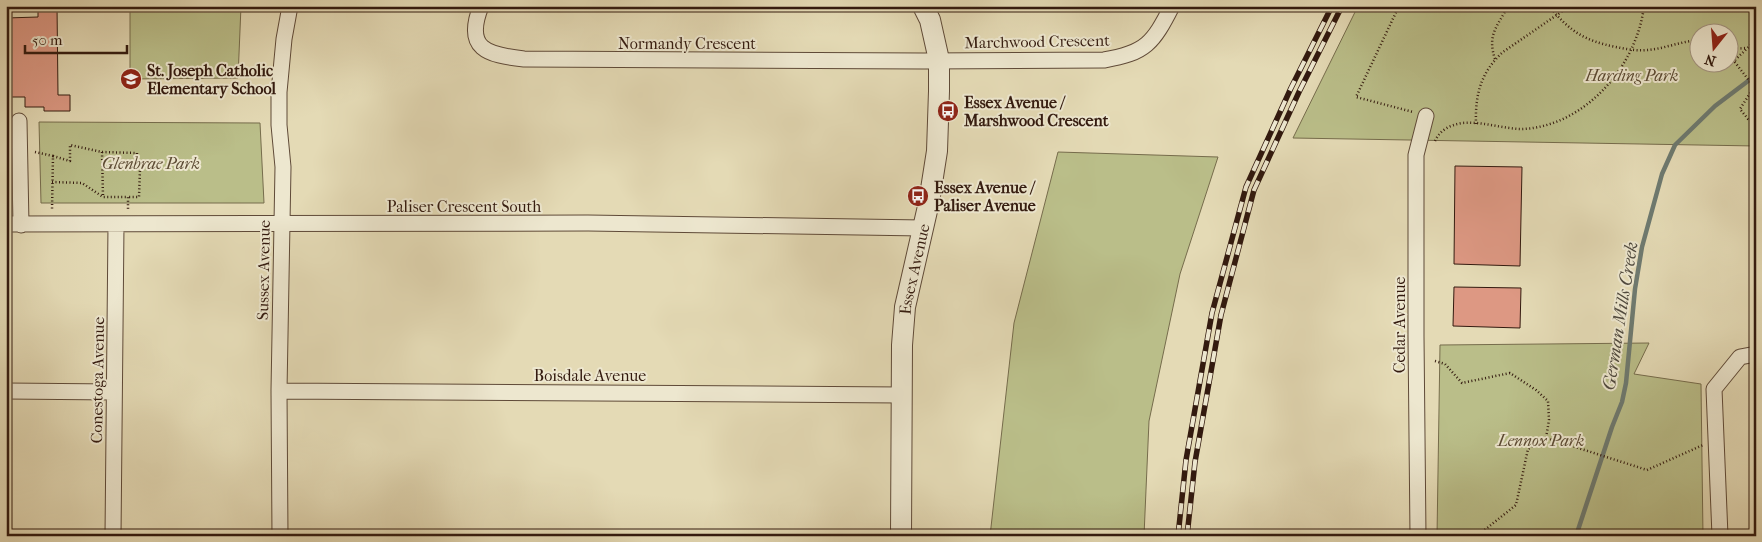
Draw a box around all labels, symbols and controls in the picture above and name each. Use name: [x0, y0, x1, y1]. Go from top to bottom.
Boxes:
scale bar: [25, 22, 128, 54]
north arrow: [1690, 22, 1740, 72]
text: 50 m: [32, 31, 63, 49]
street label: Marchwood Crescent: [964, 31, 1110, 52]
street label: Normandy Crescent: [618, 34, 756, 53]
text: N: [1702, 50, 1718, 70]
place label: St. Joseph Catholic Elementary School: [147, 61, 276, 99]
park label: Harding Park: [1584, 66, 1679, 85]
school or university icon: St. Joseph Catholic Elementary School: [119, 67, 143, 91]
place label: Essex Avenue / Marshwood Crescent: [963, 93, 1109, 130]
bus stop icon: Essex Avenue / Marshwood Crescent: [936, 99, 960, 123]
park label: Glenbrae Park: [102, 154, 200, 173]
place label: Essex Avenue / Paliser Avenue: [934, 178, 1036, 215]
bus stop icon: Essex Avenue / Paliser Avenue: [906, 184, 930, 208]
street label: Paliser Crescent South: [387, 197, 541, 216]
street label: Sussex Avenue: [253, 220, 274, 320]
street label: Essex Avenue: [895, 222, 934, 315]
water label: German Mills Creek: [1598, 240, 1643, 392]
street label: Cedar Avenue: [1390, 277, 1409, 373]
street label: Conestoga Avenue: [87, 316, 108, 443]
street label: Boisdale Avenue: [534, 366, 646, 385]
park label: Lennox Park: [1497, 431, 1584, 450]

